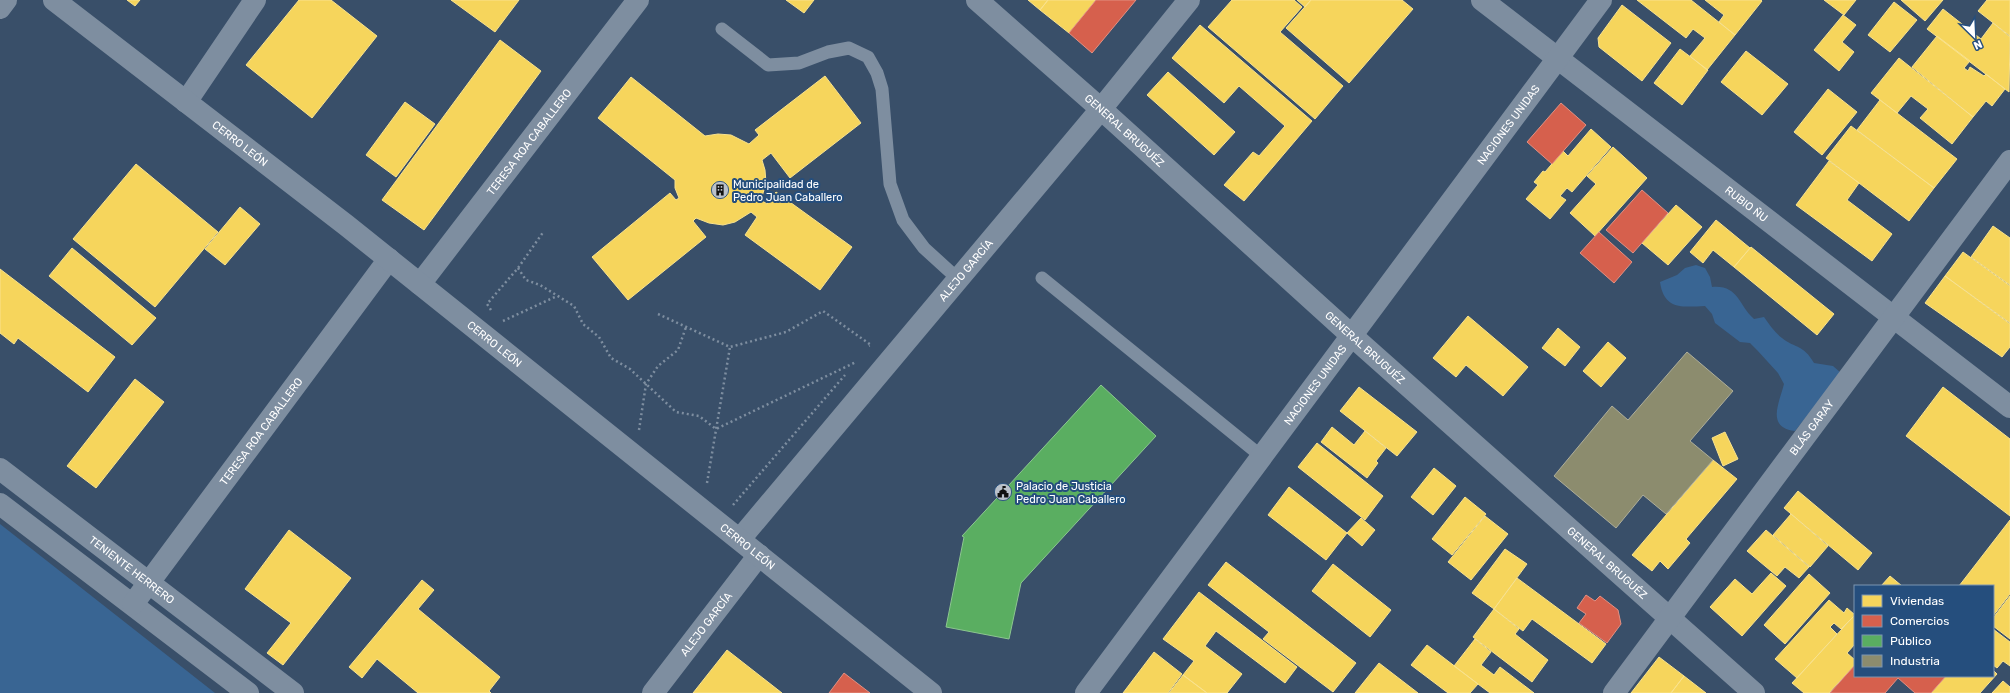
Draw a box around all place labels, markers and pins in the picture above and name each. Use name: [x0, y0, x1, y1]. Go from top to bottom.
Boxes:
place label: Municipalidad de Pedro Juan Caballero: [733, 178, 843, 204]
building icon: Municipalidad de Pedro Juan Caballero: [710, 180, 730, 200]
place label: Palacio de Justicia Pedro Juan Caballero: [1016, 480, 1126, 506]
public building icon: Palacio de Justicia Pedro Juan Caballero: [993, 482, 1013, 502]

